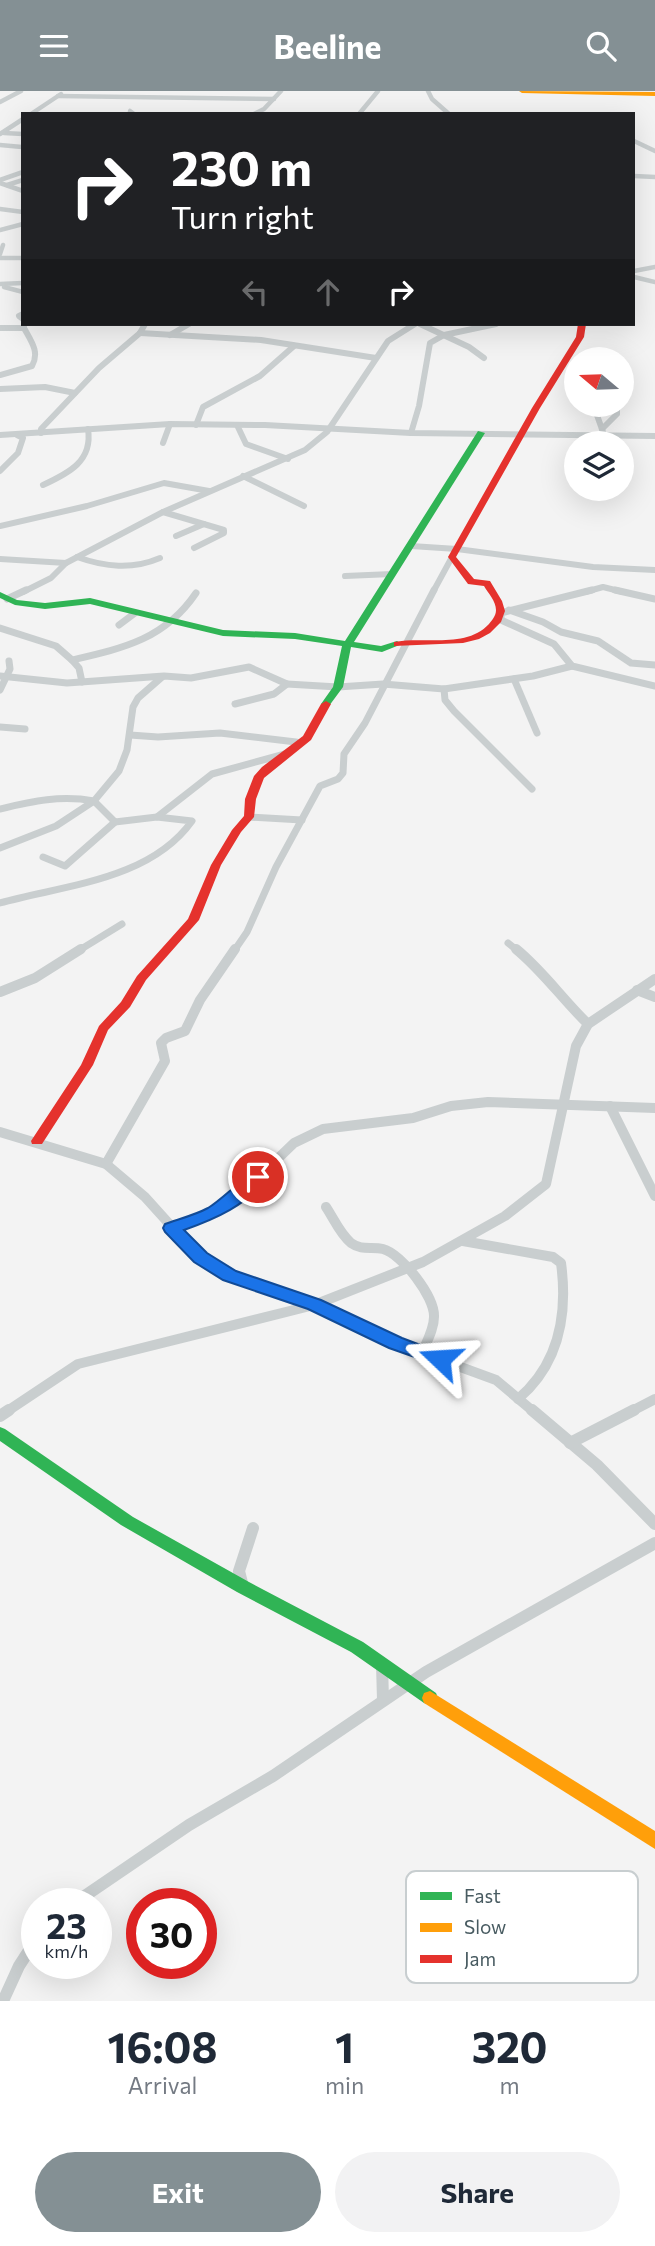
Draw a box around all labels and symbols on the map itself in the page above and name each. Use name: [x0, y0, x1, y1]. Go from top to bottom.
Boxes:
north arrow: [564, 347, 634, 417]
pin: [228, 1147, 288, 1207]
position arrow: [403, 1322, 477, 1396]
legend: [406, 1871, 638, 1983]
text: Fast: [464, 1884, 501, 1907]
speed limit sign: 30: [126, 1888, 217, 1979]
text: Slow: [464, 1915, 506, 1938]
text: Jam: [464, 1947, 496, 1970]

